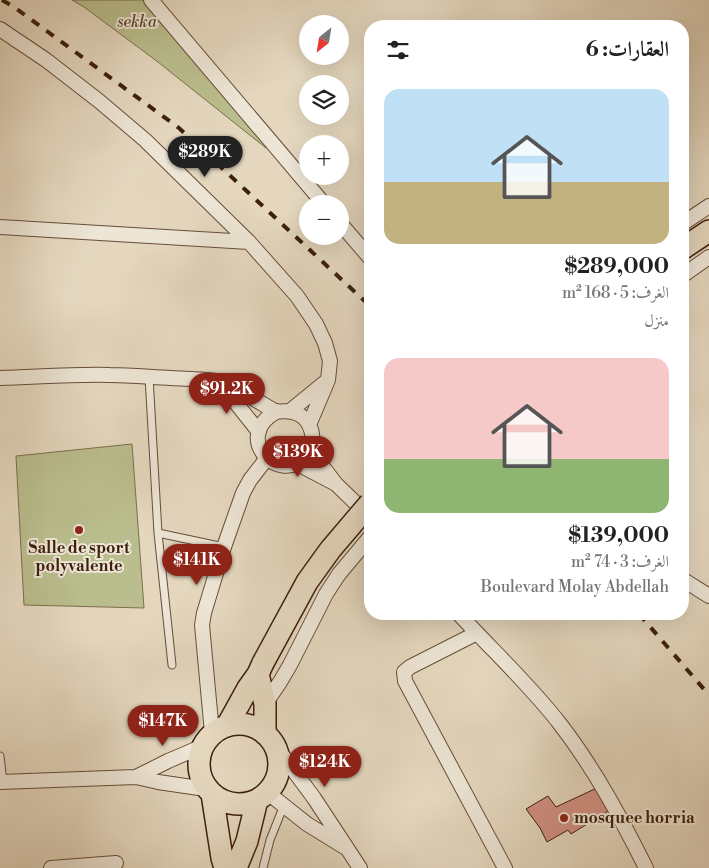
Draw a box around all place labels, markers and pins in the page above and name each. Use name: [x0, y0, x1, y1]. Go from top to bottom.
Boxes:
pin: $289K: [170, 136, 240, 178]
pin: $91.2K: [186, 372, 268, 415]
pin: $139K: [263, 436, 333, 478]
marker: Salle de sport polyvalente: [73, 524, 85, 536]
place label: Salle de sport polyvalente: [28, 538, 130, 576]
pin: $141K: [162, 544, 232, 586]
pin: $147K: [128, 704, 198, 747]
pin: $124K: [290, 746, 360, 788]
place label: mosquee horria: [574, 808, 695, 828]
marker: mosquee horria: [558, 812, 570, 824]

